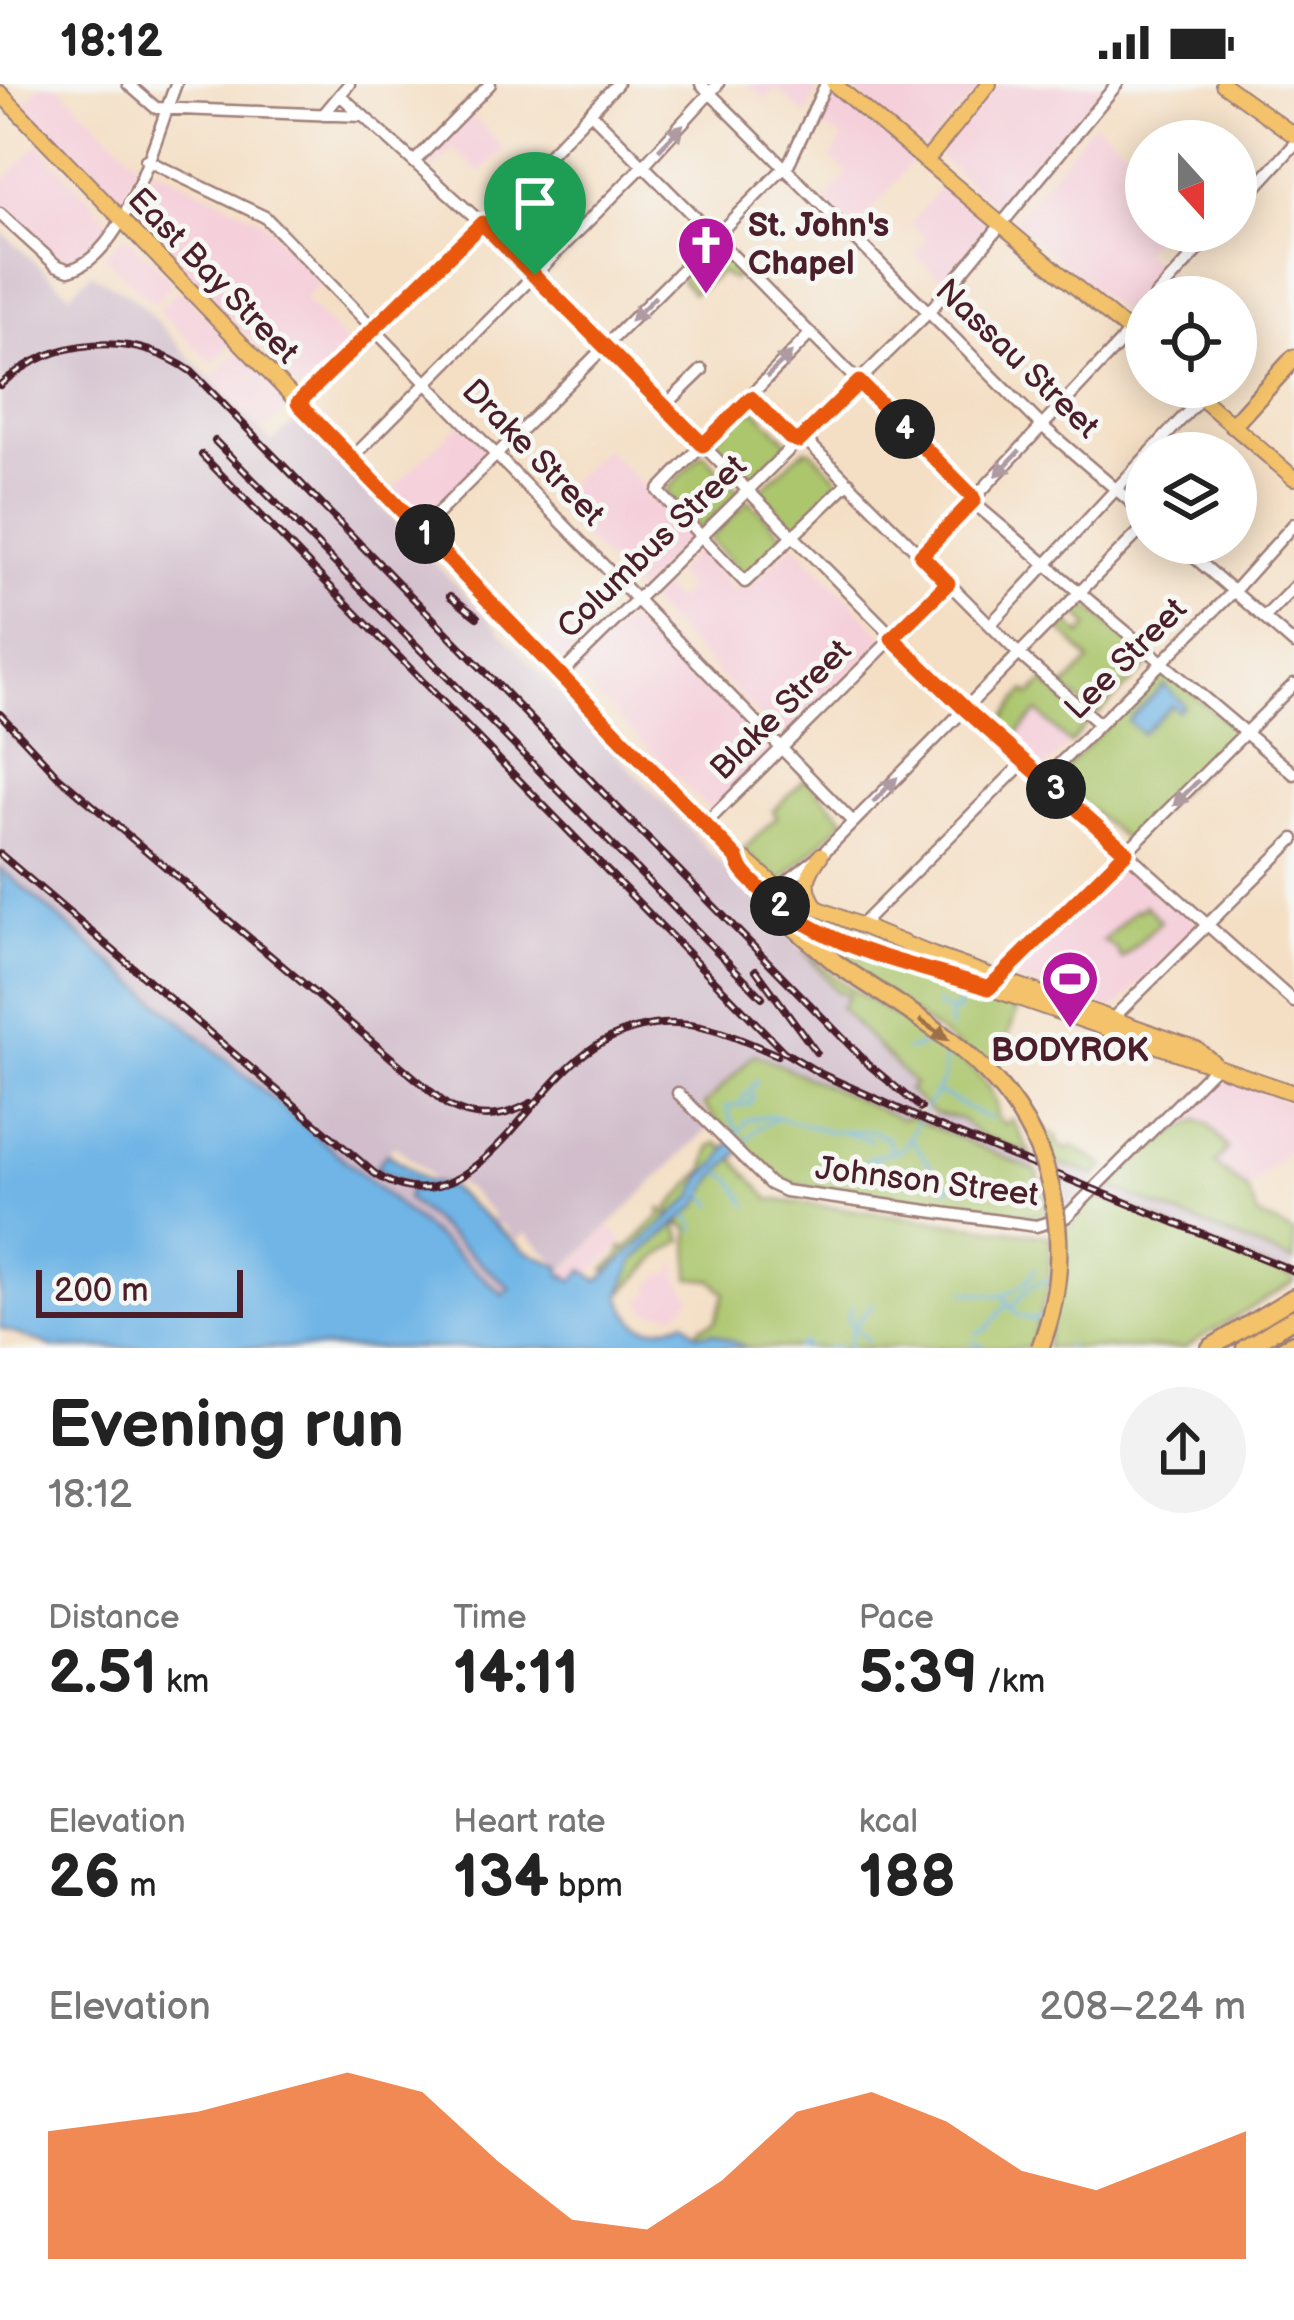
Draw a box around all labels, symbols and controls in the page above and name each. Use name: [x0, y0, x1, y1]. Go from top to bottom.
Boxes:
text: 18:12: [60, 15, 163, 70]
north arrow: [1125, 120, 1257, 252]
map controls: [1125, 120, 1257, 564]
one-way arrow: [656, 123, 684, 152]
pin: [484, 152, 586, 275]
icon: arrive: [502, 170, 568, 236]
street label: East Bay Street: [119, 180, 307, 372]
place label: St. John's Chapel: [748, 206, 889, 284]
church icon: St. John's Chapel: [675, 214, 737, 296]
street label: Nassau Street: [927, 271, 1107, 447]
button: locate: [1125, 276, 1257, 408]
one-way arrow: [629, 294, 657, 322]
one-way arrow: [764, 351, 793, 379]
street label: Drake Street: [453, 371, 613, 535]
pin: 4: [875, 399, 935, 459]
text: 4: [895, 409, 915, 449]
button: layers: [1125, 432, 1257, 564]
street label: Columbus Street: [549, 447, 755, 647]
one-way arrow: [995, 449, 1022, 478]
pin: 1: [395, 504, 455, 564]
text: 1: [418, 514, 432, 554]
street label: Lee Street: [1057, 590, 1195, 728]
street label: Blake Street: [702, 631, 860, 789]
pin: 3: [1026, 759, 1086, 819]
text: 3: [1046, 769, 1066, 809]
one-way arrow: [870, 775, 898, 804]
one-way arrow: [1172, 778, 1201, 806]
pin: 2: [750, 876, 810, 936]
text: 2: [770, 886, 790, 926]
sports icon: BODYROK: [1039, 948, 1101, 1030]
one-way arrow: [917, 1018, 950, 1041]
place label: BODYROK: [991, 1031, 1149, 1071]
street label: Johnson Street: [813, 1148, 1041, 1216]
scale bar: [36, 1264, 243, 1317]
text: 200 m: [54, 1271, 148, 1311]
text: Evening run: [48, 1387, 404, 1466]
button: share: [1120, 1387, 1246, 1513]
text: 18:12: [48, 1472, 132, 1519]
text: Distance: [48, 1598, 180, 1638]
text: Time: [453, 1598, 526, 1638]
text: Pace: [859, 1598, 934, 1638]
text: 2.51: [48, 1638, 157, 1710]
text: 14:11: [453, 1638, 579, 1710]
text: 5:39: [859, 1638, 978, 1710]
text: km: [157, 1662, 209, 1702]
text: /km: [978, 1662, 1045, 1702]
text: Elevation: [48, 1802, 186, 1842]
text: Heart rate: [453, 1802, 606, 1842]
text: kcal: [859, 1802, 918, 1842]
text: 26: [48, 1842, 120, 1914]
text: 134: [453, 1842, 549, 1914]
text: 188: [859, 1842, 956, 1914]
text: m: [120, 1866, 157, 1906]
text: bpm: [549, 1866, 623, 1906]
text: Elevation: [48, 1984, 211, 2031]
text: 208–224 m: [1040, 1984, 1246, 2031]

